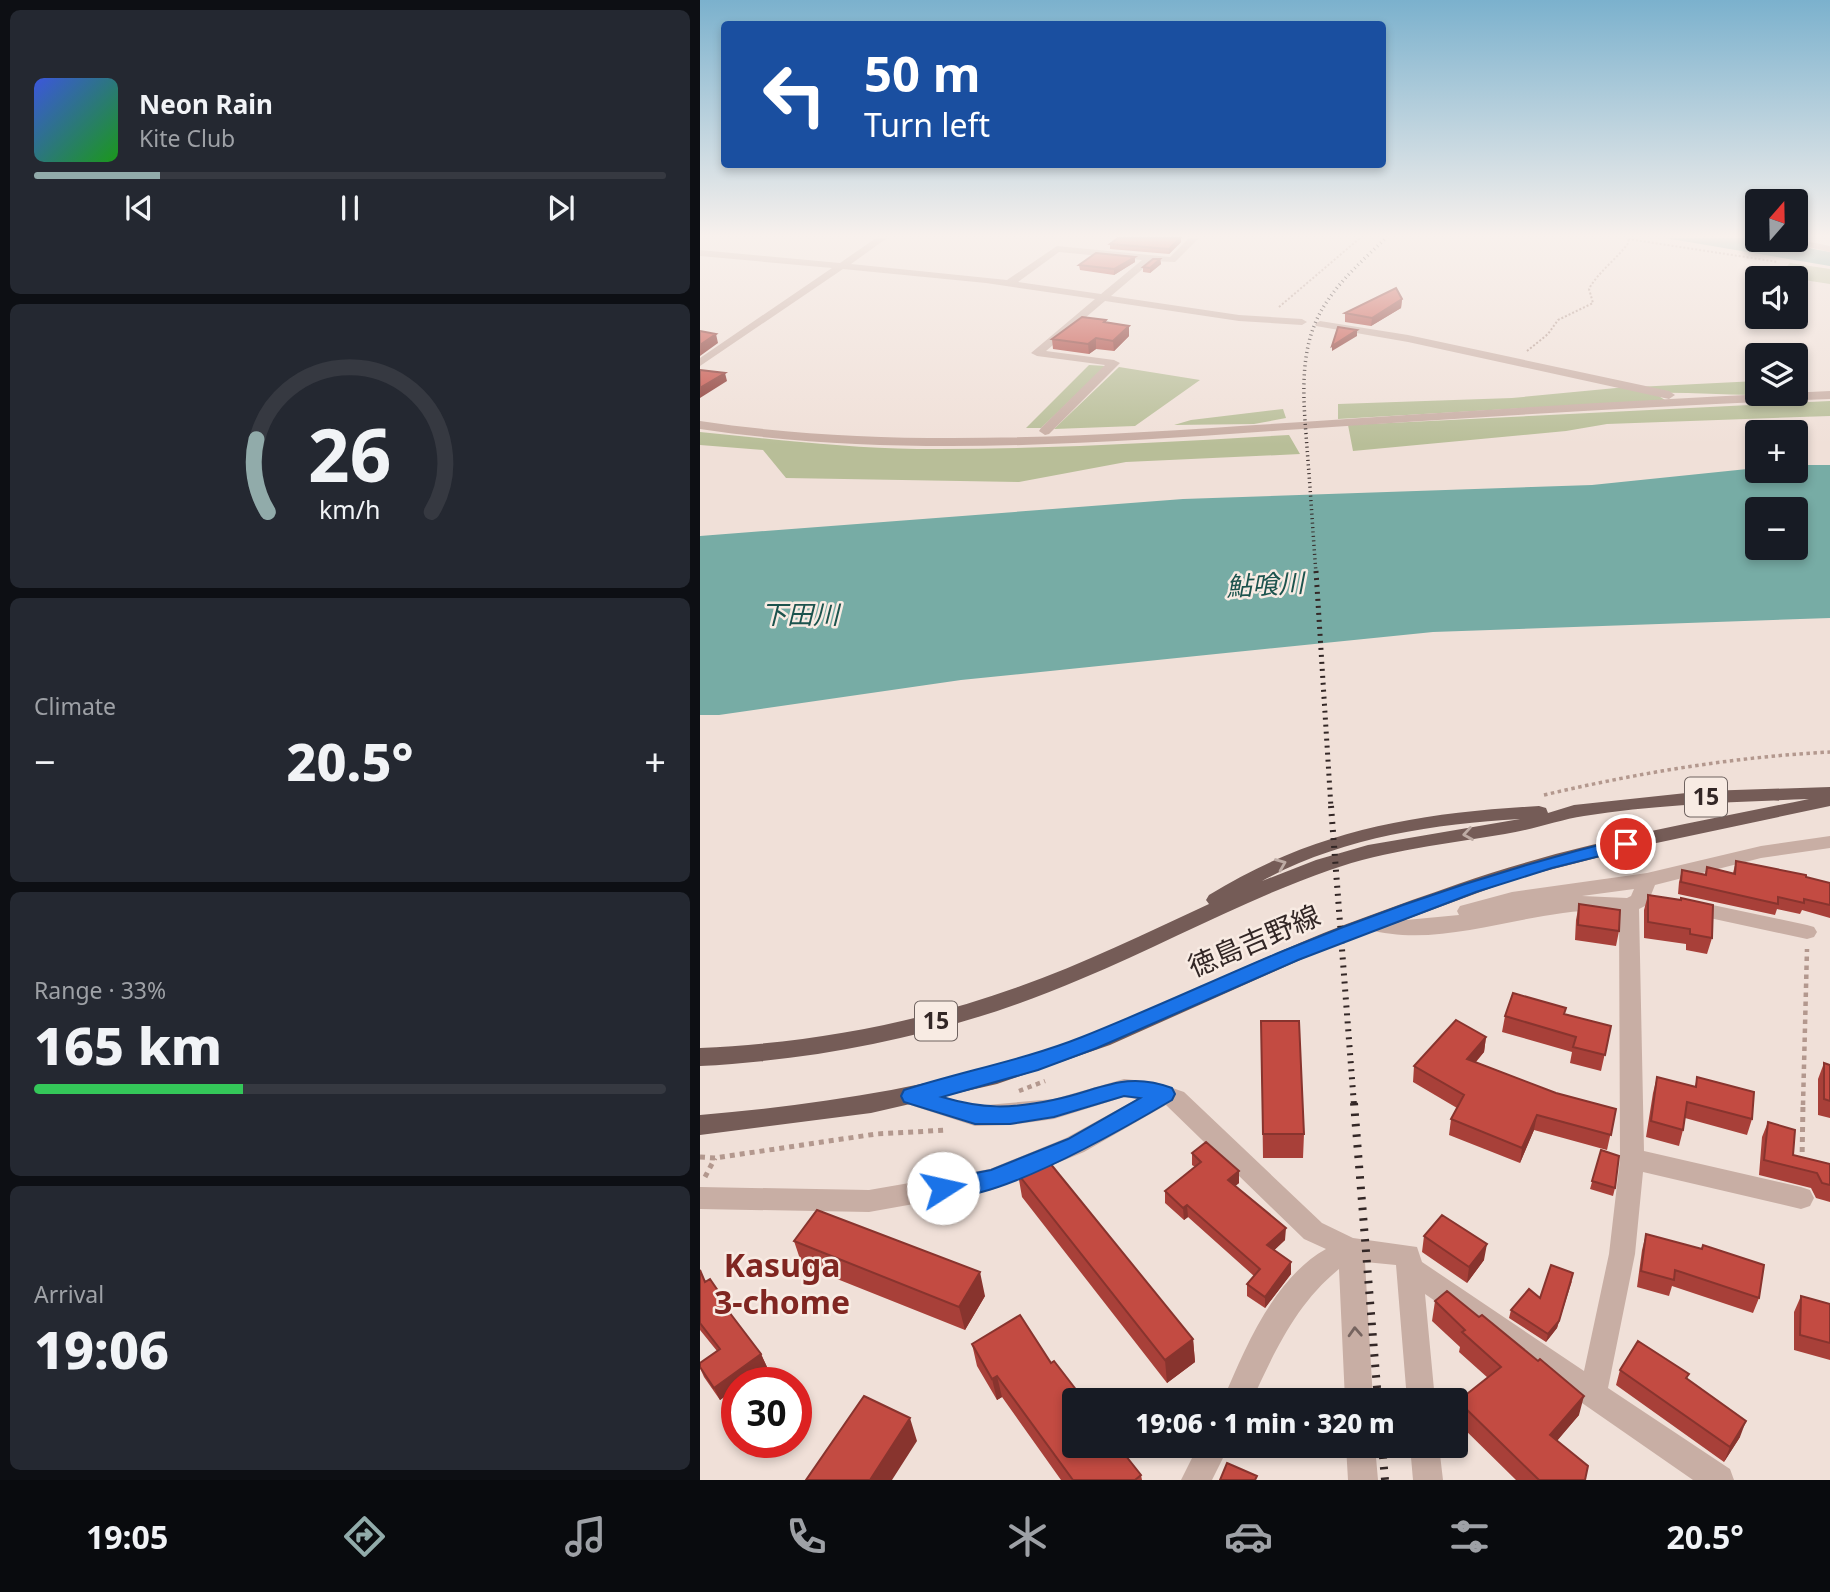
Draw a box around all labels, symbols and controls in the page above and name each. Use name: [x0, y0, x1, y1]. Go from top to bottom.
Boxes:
text: 50 m: [864, 40, 981, 106]
icon: left: [749, 49, 840, 140]
text: Neon Rain: [139, 86, 273, 122]
text: Turn left: [864, 103, 990, 146]
text: Kite Club: [139, 122, 235, 154]
icon: previous: [120, 189, 158, 227]
icon: pause: [331, 189, 369, 227]
icon: next: [542, 189, 580, 227]
north arrow: [1745, 189, 1808, 252]
map controls: [1745, 189, 1808, 560]
button: sound: [1745, 266, 1808, 329]
button: layers: [1745, 343, 1808, 406]
text: 26: [308, 404, 392, 503]
button: +: [1745, 420, 1808, 483]
text: km/h: [319, 492, 381, 526]
button: −: [1745, 497, 1808, 560]
water label: 鮎喰川: [1225, 564, 1308, 604]
water label: 下田川: [761, 596, 842, 632]
text: Climate: [34, 690, 116, 722]
text: 20.5°: [287, 725, 413, 796]
text: −: [34, 735, 56, 787]
text: +: [644, 735, 666, 787]
road number: 15: [1685, 778, 1727, 817]
pin: [1596, 814, 1656, 874]
icon: arrive: [1607, 825, 1645, 863]
one-way arrow: [1462, 826, 1474, 841]
one-way arrow: [1275, 859, 1287, 873]
street label: 徳島吉野線: [1182, 895, 1325, 985]
text: Range · 33%: [34, 974, 166, 1006]
road number: 15: [915, 1002, 957, 1040]
text: 165 km: [34, 1009, 222, 1080]
position arrow: [906, 1151, 980, 1225]
district label: Kasuga 3-chome: [714, 1243, 850, 1323]
text: Arrival: [34, 1278, 104, 1310]
text: 19:06: [34, 1313, 169, 1384]
one-way arrow: [1348, 1326, 1363, 1337]
speed limit sign: 30: [721, 1367, 812, 1458]
text: 19:06 · 1 min · 320 m: [1135, 1405, 1395, 1441]
icon: directions: [340, 1512, 389, 1561]
icon: music: [561, 1512, 610, 1561]
icon: phone: [782, 1512, 831, 1561]
icon: climate: [1003, 1512, 1052, 1561]
icon: car: [1224, 1512, 1273, 1561]
icon: filters: [1445, 1512, 1494, 1561]
text: 19:05: [86, 1515, 168, 1558]
text: 20.5°: [1666, 1515, 1744, 1558]

